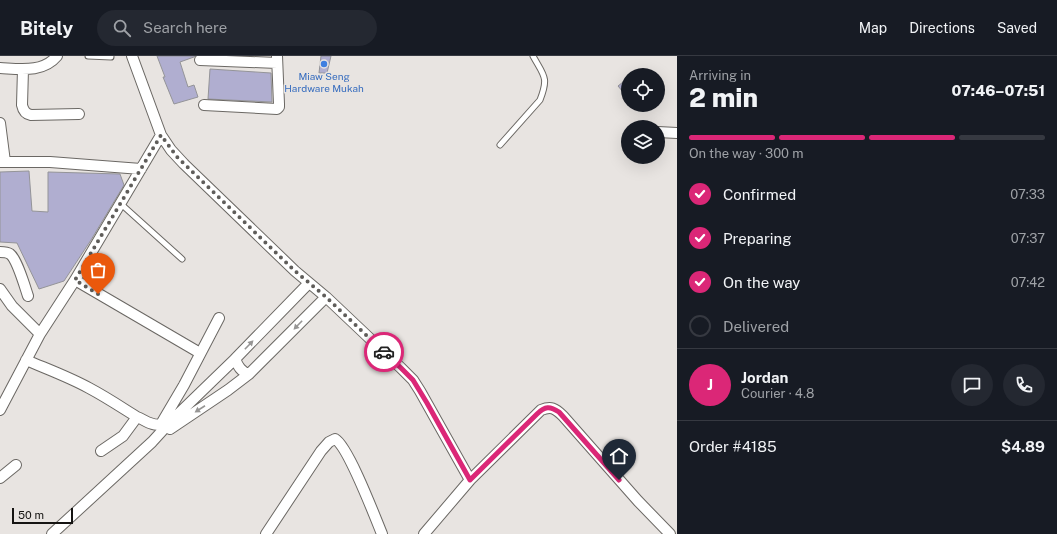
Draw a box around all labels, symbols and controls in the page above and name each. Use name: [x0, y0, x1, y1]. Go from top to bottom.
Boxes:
search box: [97, 10, 377, 46]
text: Bitely: [20, 17, 73, 39]
icon: search: [111, 17, 133, 39]
text: Search here: [143, 19, 227, 36]
text: Map: [859, 20, 887, 36]
text: Directions: [909, 20, 975, 36]
text: Saved: [997, 20, 1037, 36]
marker: Miaw Seng Hardware Mukah: [319, 59, 329, 69]
map controls: [621, 68, 665, 164]
button: locate: [621, 68, 665, 112]
text: Arriving in: [689, 68, 751, 83]
place label: Miaw Seng Hardware Mukah: [284, 70, 364, 94]
text: 2 min: [689, 82, 758, 113]
text: 07:46–07:51: [952, 82, 1045, 99]
button: layers: [621, 120, 665, 164]
text: On the way · 300 m: [689, 146, 803, 161]
icon: check: [689, 183, 711, 205]
text: Confirmed: [723, 186, 796, 203]
text: 07:33: [1010, 187, 1045, 202]
icon: check: [689, 227, 711, 249]
text: Preparing: [723, 230, 792, 247]
text: 07:37: [1011, 231, 1045, 246]
pin: [81, 253, 115, 294]
icon: bag: [87, 259, 109, 281]
icon: check: [689, 271, 711, 293]
text: On the way: [723, 274, 800, 291]
text: 07:42: [1011, 275, 1045, 290]
text: Delivered: [723, 318, 789, 335]
one-way arrow: [294, 320, 303, 330]
courier: [364, 332, 404, 372]
one-way arrow: [244, 340, 253, 350]
icon: car: [373, 341, 395, 363]
button: chat: [951, 364, 993, 406]
button: phone: [1003, 364, 1045, 406]
text: Jordan: [741, 369, 788, 386]
text: J: [707, 376, 713, 393]
text: Courier · 4.8: [741, 386, 814, 401]
one-way arrow: [195, 405, 205, 413]
text: Order #4185: [689, 438, 777, 455]
text: $4.89: [1001, 438, 1045, 455]
pin: [602, 439, 636, 480]
icon: home: [608, 445, 630, 467]
scale bar: [12, 506, 73, 525]
text: 50 m: [18, 509, 44, 521]

